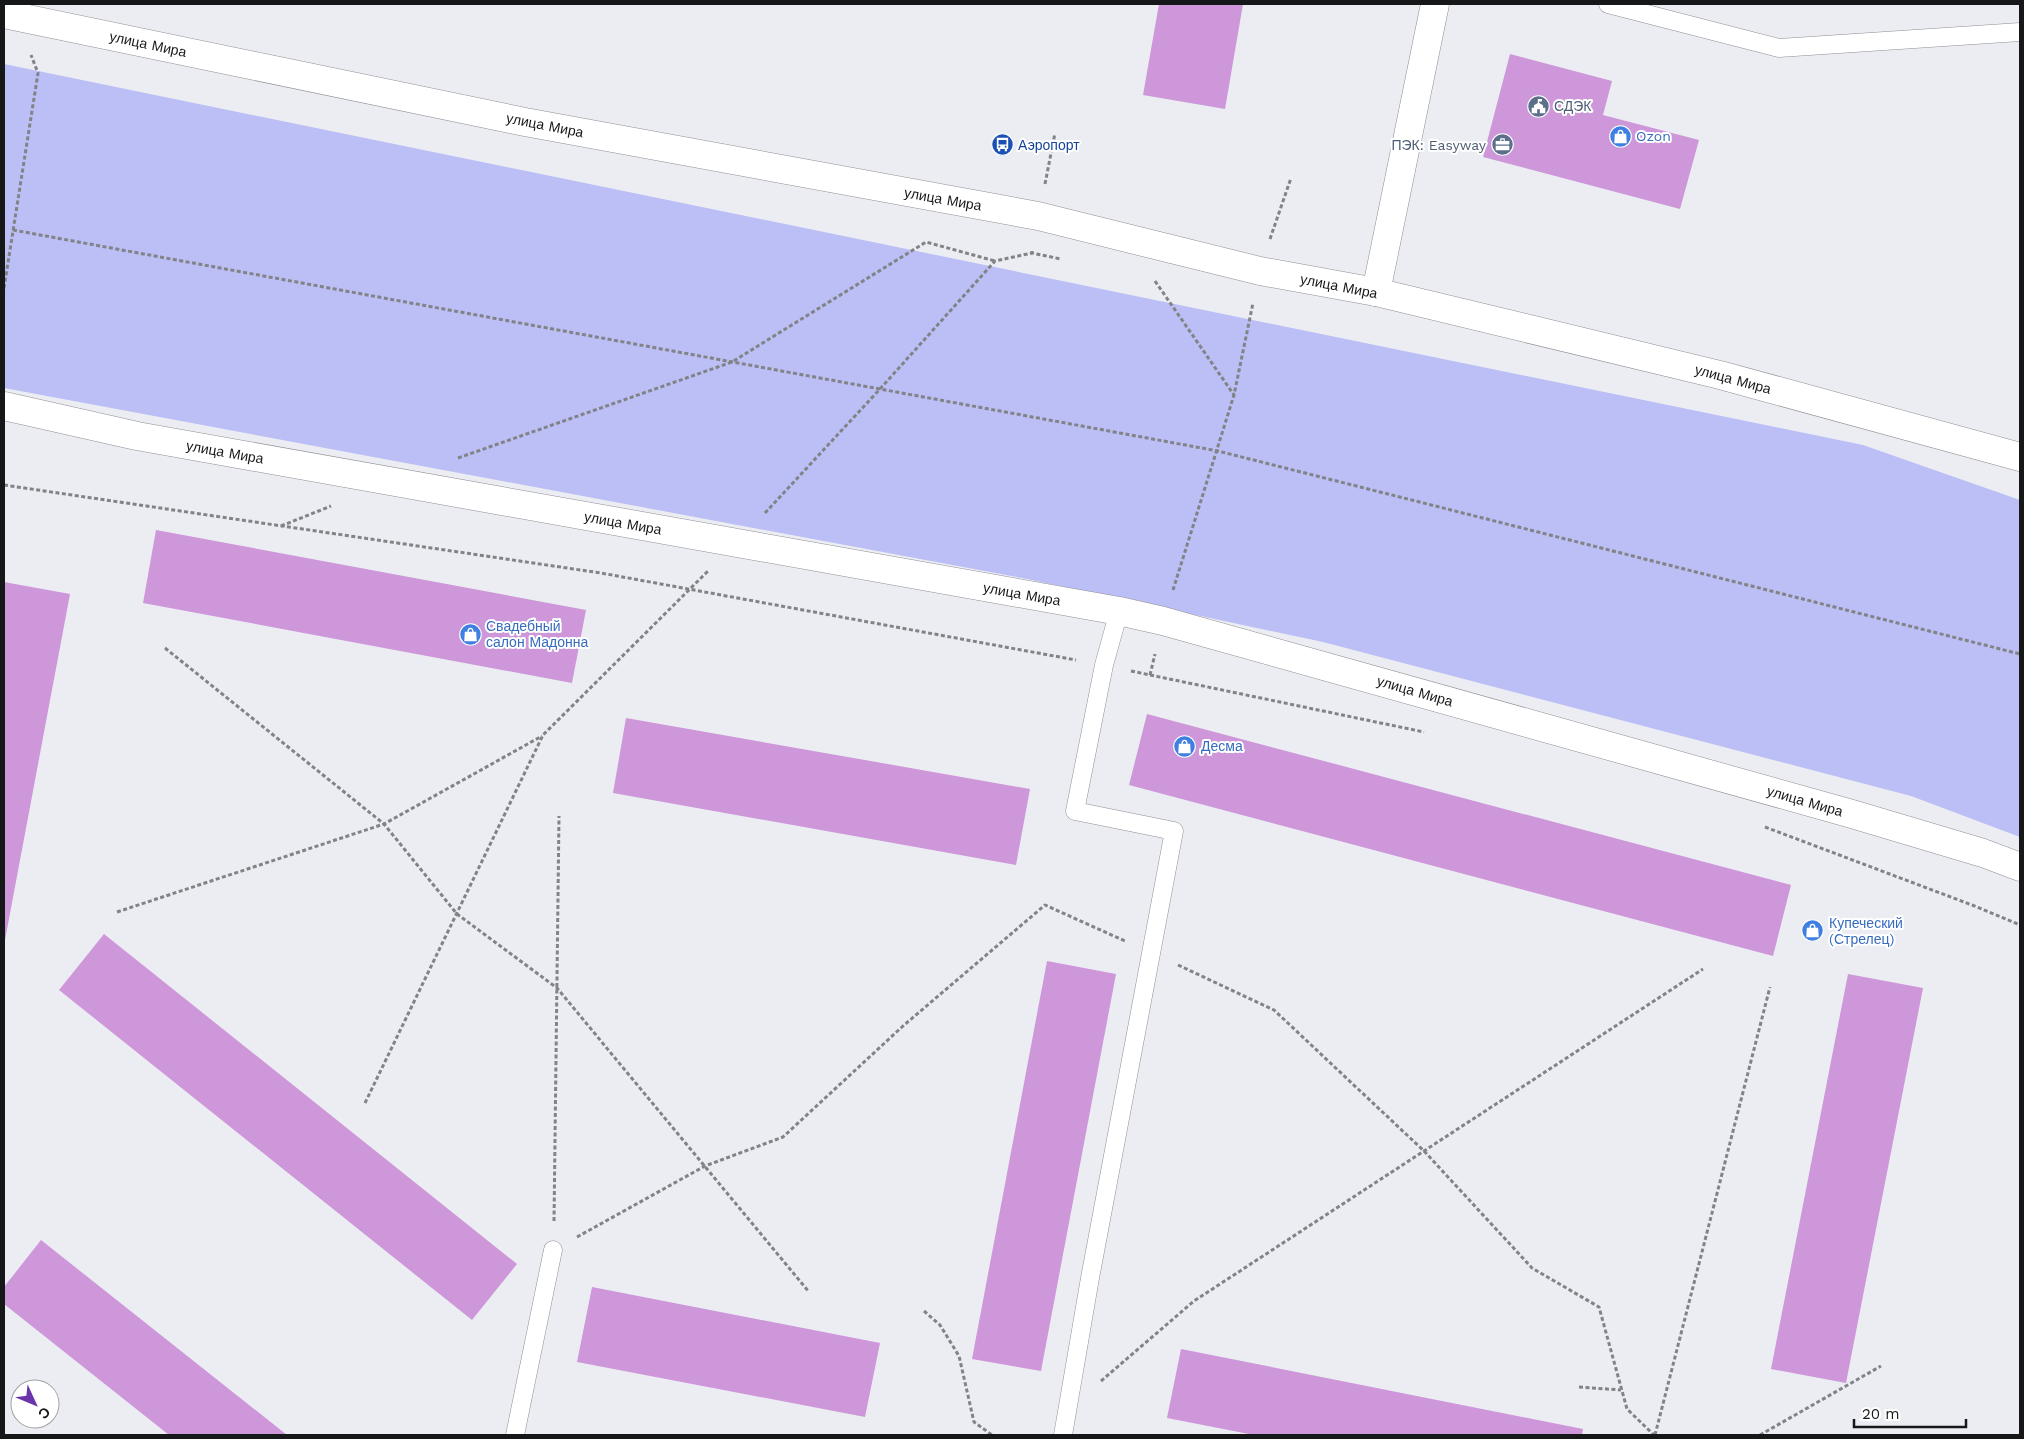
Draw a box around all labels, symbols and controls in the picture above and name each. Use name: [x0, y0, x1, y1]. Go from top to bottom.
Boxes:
street label: улица Мира: [108, 28, 188, 60]
public building icon: СДЭК: [1526, 94, 1550, 118]
place label: СДЭК: [1554, 98, 1592, 114]
street label: улица Мира: [505, 110, 585, 140]
shop icon: Ozon: [1608, 124, 1632, 148]
place label: Ozon: [1636, 128, 1671, 144]
bus stop icon: Аэропорт: [990, 133, 1014, 157]
office icon: ПЭК: Easyway: [1490, 133, 1514, 157]
place label: Аэропорт: [1018, 137, 1080, 153]
place label: ПЭК: Easyway: [1391, 137, 1487, 153]
street label: улица Мира: [903, 184, 983, 214]
street label: улица Мира: [1299, 271, 1379, 301]
street label: улица Мира: [1693, 361, 1773, 397]
street label: улица Мира: [185, 437, 265, 467]
street label: улица Мира: [583, 508, 663, 538]
street label: улица Мира: [982, 579, 1062, 609]
place label: Свадебный салон Мадонна: [486, 618, 588, 650]
shop icon: Свадебный салон Мадонна: [458, 622, 482, 646]
street label: улица Мира: [1375, 673, 1455, 710]
shop icon: Десма: [1173, 734, 1197, 758]
place label: Десма: [1201, 738, 1243, 754]
street label: улица Мира: [1765, 783, 1845, 820]
place label: Купеческий (Стрелец): [1829, 915, 1903, 947]
shop icon: Купеческий (Стрелец): [1801, 919, 1825, 943]
north arrow: [10, 1379, 60, 1429]
scale bar: [1854, 1396, 1966, 1428]
text: С: [35, 1404, 54, 1422]
text: 20 m: [1862, 1405, 1900, 1423]

